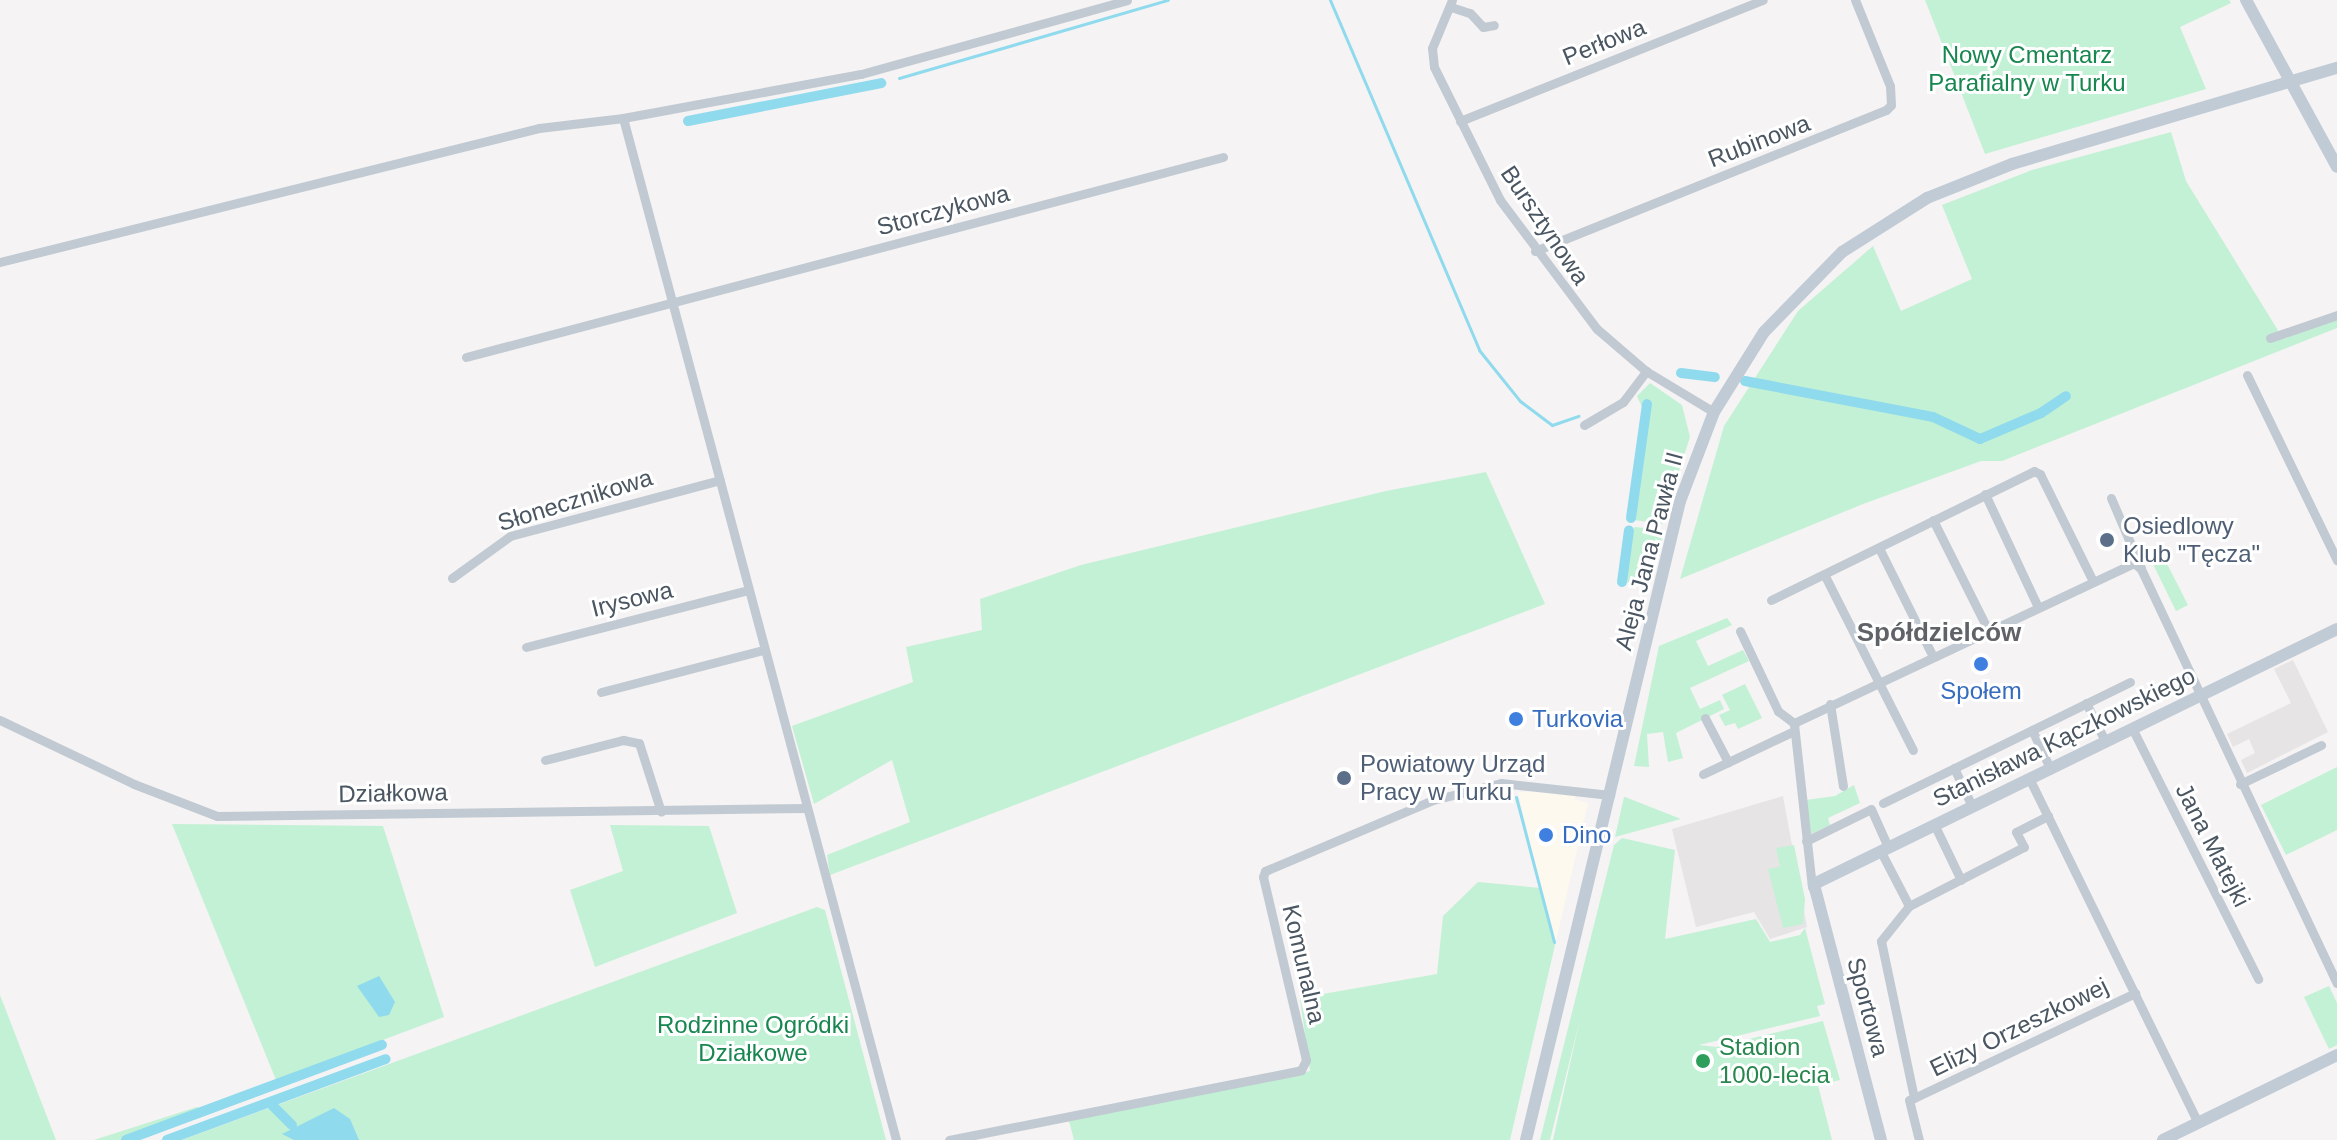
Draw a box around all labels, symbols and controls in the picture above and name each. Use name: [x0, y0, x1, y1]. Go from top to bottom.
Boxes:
street label: Perłowa: [1558, 12, 1650, 72]
park label: Nowy Cmentarz Parafialny w Turku: [1928, 41, 2126, 97]
street label: Rubinowa: [1704, 108, 1814, 174]
street label: Bursztynowa: [1495, 160, 1595, 290]
street label: Storczykowa: [874, 178, 1012, 242]
street label: Aleja Jana Pawła II: [1609, 449, 1689, 653]
street label: Słonecznikowa: [494, 463, 656, 537]
place label: Osiedlowy Klub "Tęcza": [2123, 512, 2260, 568]
marker: Osiedlowy Klub "Tęcza": [2098, 531, 2116, 549]
street label: Irysowa: [588, 575, 676, 623]
district label: Spółdzielców: [1857, 617, 2021, 649]
marker: Społem: [1972, 655, 1990, 673]
street label: Stanisława Kączkowskiego: [1928, 661, 2200, 813]
place label: Społem: [1940, 677, 2022, 705]
place label: Turkovia: [1532, 705, 1623, 733]
marker: Turkovia: [1507, 710, 1525, 728]
place label: Powiatowy Urząd Pracy w Turku: [1360, 750, 1545, 806]
marker: Powiatowy Urząd Pracy w Turku: [1335, 769, 1353, 787]
street label: Działkowa: [338, 778, 448, 808]
street label: Jana Matejki: [2170, 778, 2256, 912]
place label: Dino: [1562, 821, 1611, 849]
marker: Dino: [1537, 826, 1555, 844]
street label: Komunalna: [1276, 902, 1332, 1026]
street label: Sportowa: [1841, 954, 1895, 1060]
street label: Elizy Orzeszkowej: [1925, 971, 2113, 1083]
park label: Rodzinne Ogródki Działkowe: [657, 1011, 849, 1067]
place label: Stadion 1000-lecia: [1719, 1033, 1830, 1089]
marker: Stadion 1000-lecia: [1694, 1052, 1712, 1070]

